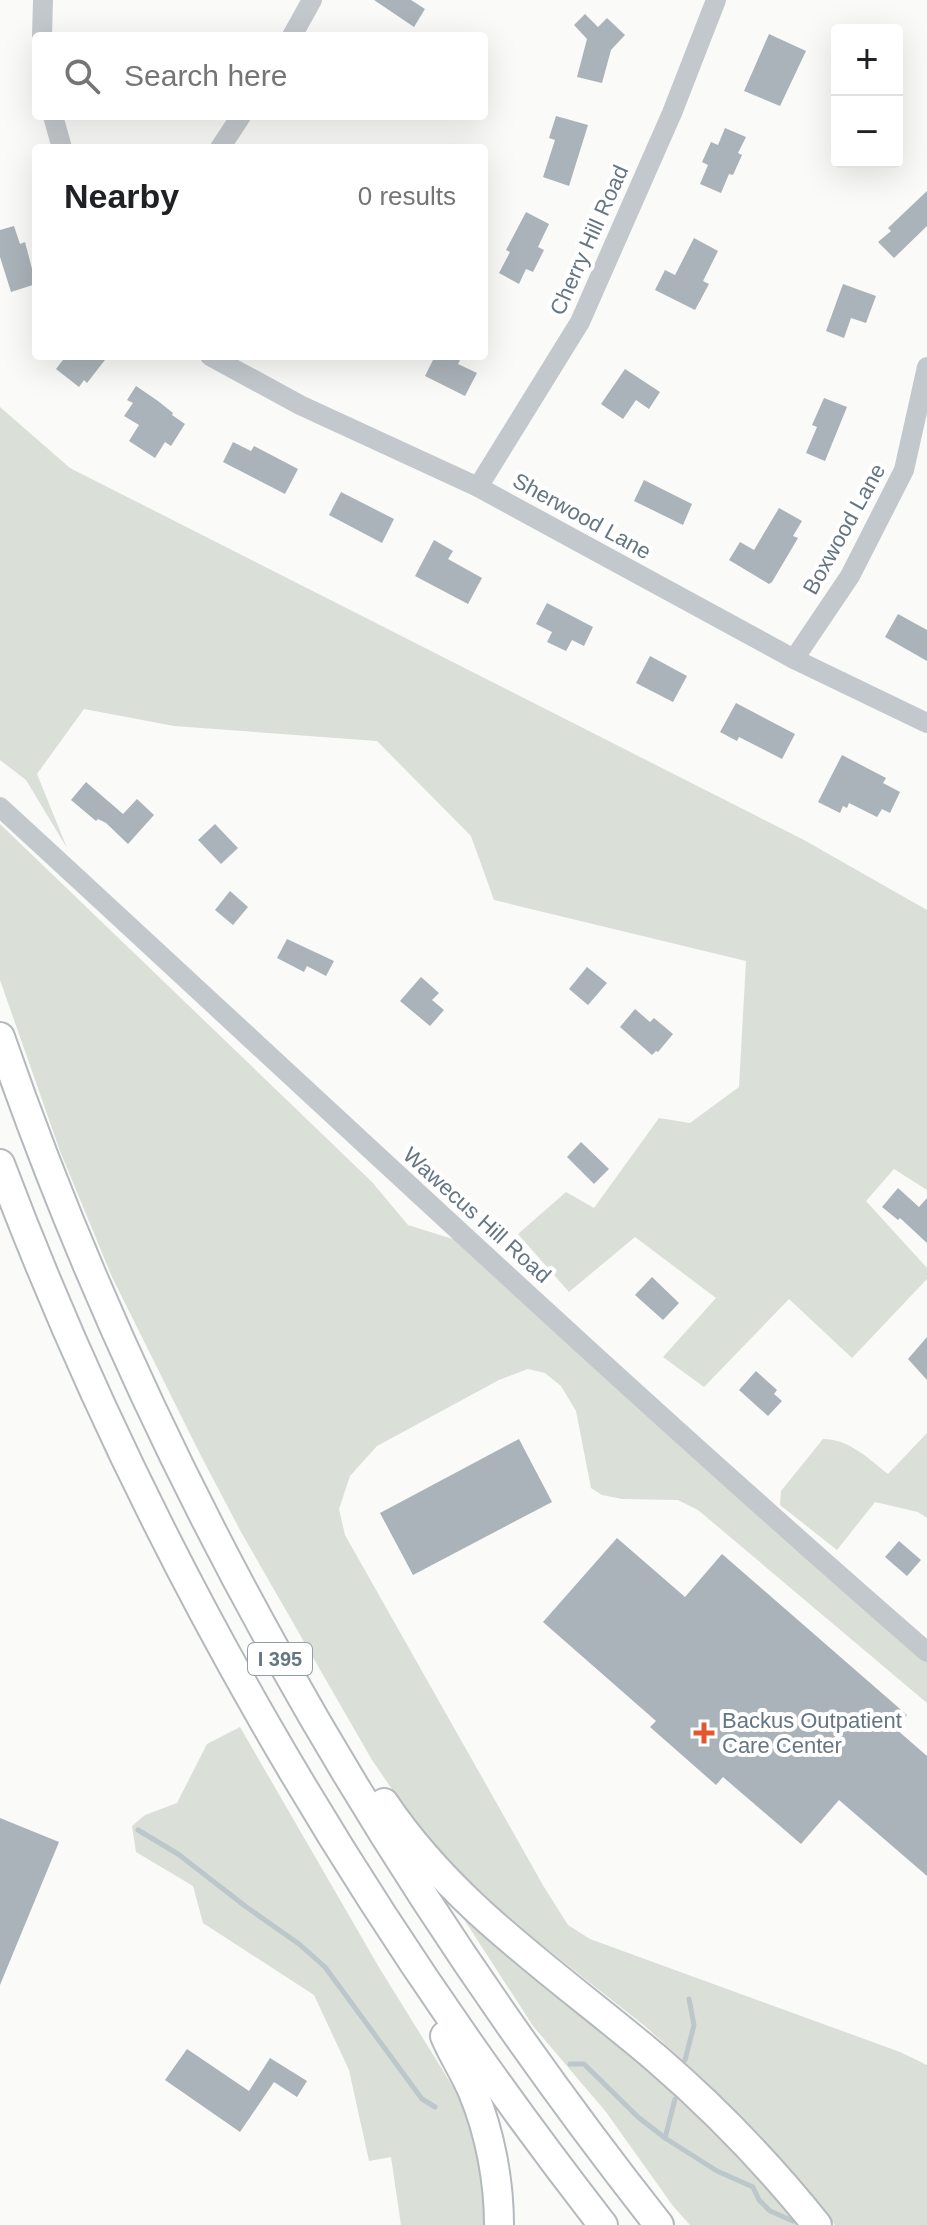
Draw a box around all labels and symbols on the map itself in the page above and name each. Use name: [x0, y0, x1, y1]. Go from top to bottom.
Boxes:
street label: Cherry Hill Road: [545, 161, 633, 319]
street label: Boxwood Lane: [798, 459, 890, 599]
street label: Sherwood Lane: [509, 468, 655, 564]
street label: Wawecus Hill Road: [398, 1142, 556, 1288]
road number: I 395: [248, 1643, 312, 1675]
place label: Backus Outpatient Care Center: [722, 1708, 902, 1758]
marker: Backus Outpatient Care Center: [693, 1722, 715, 1744]

